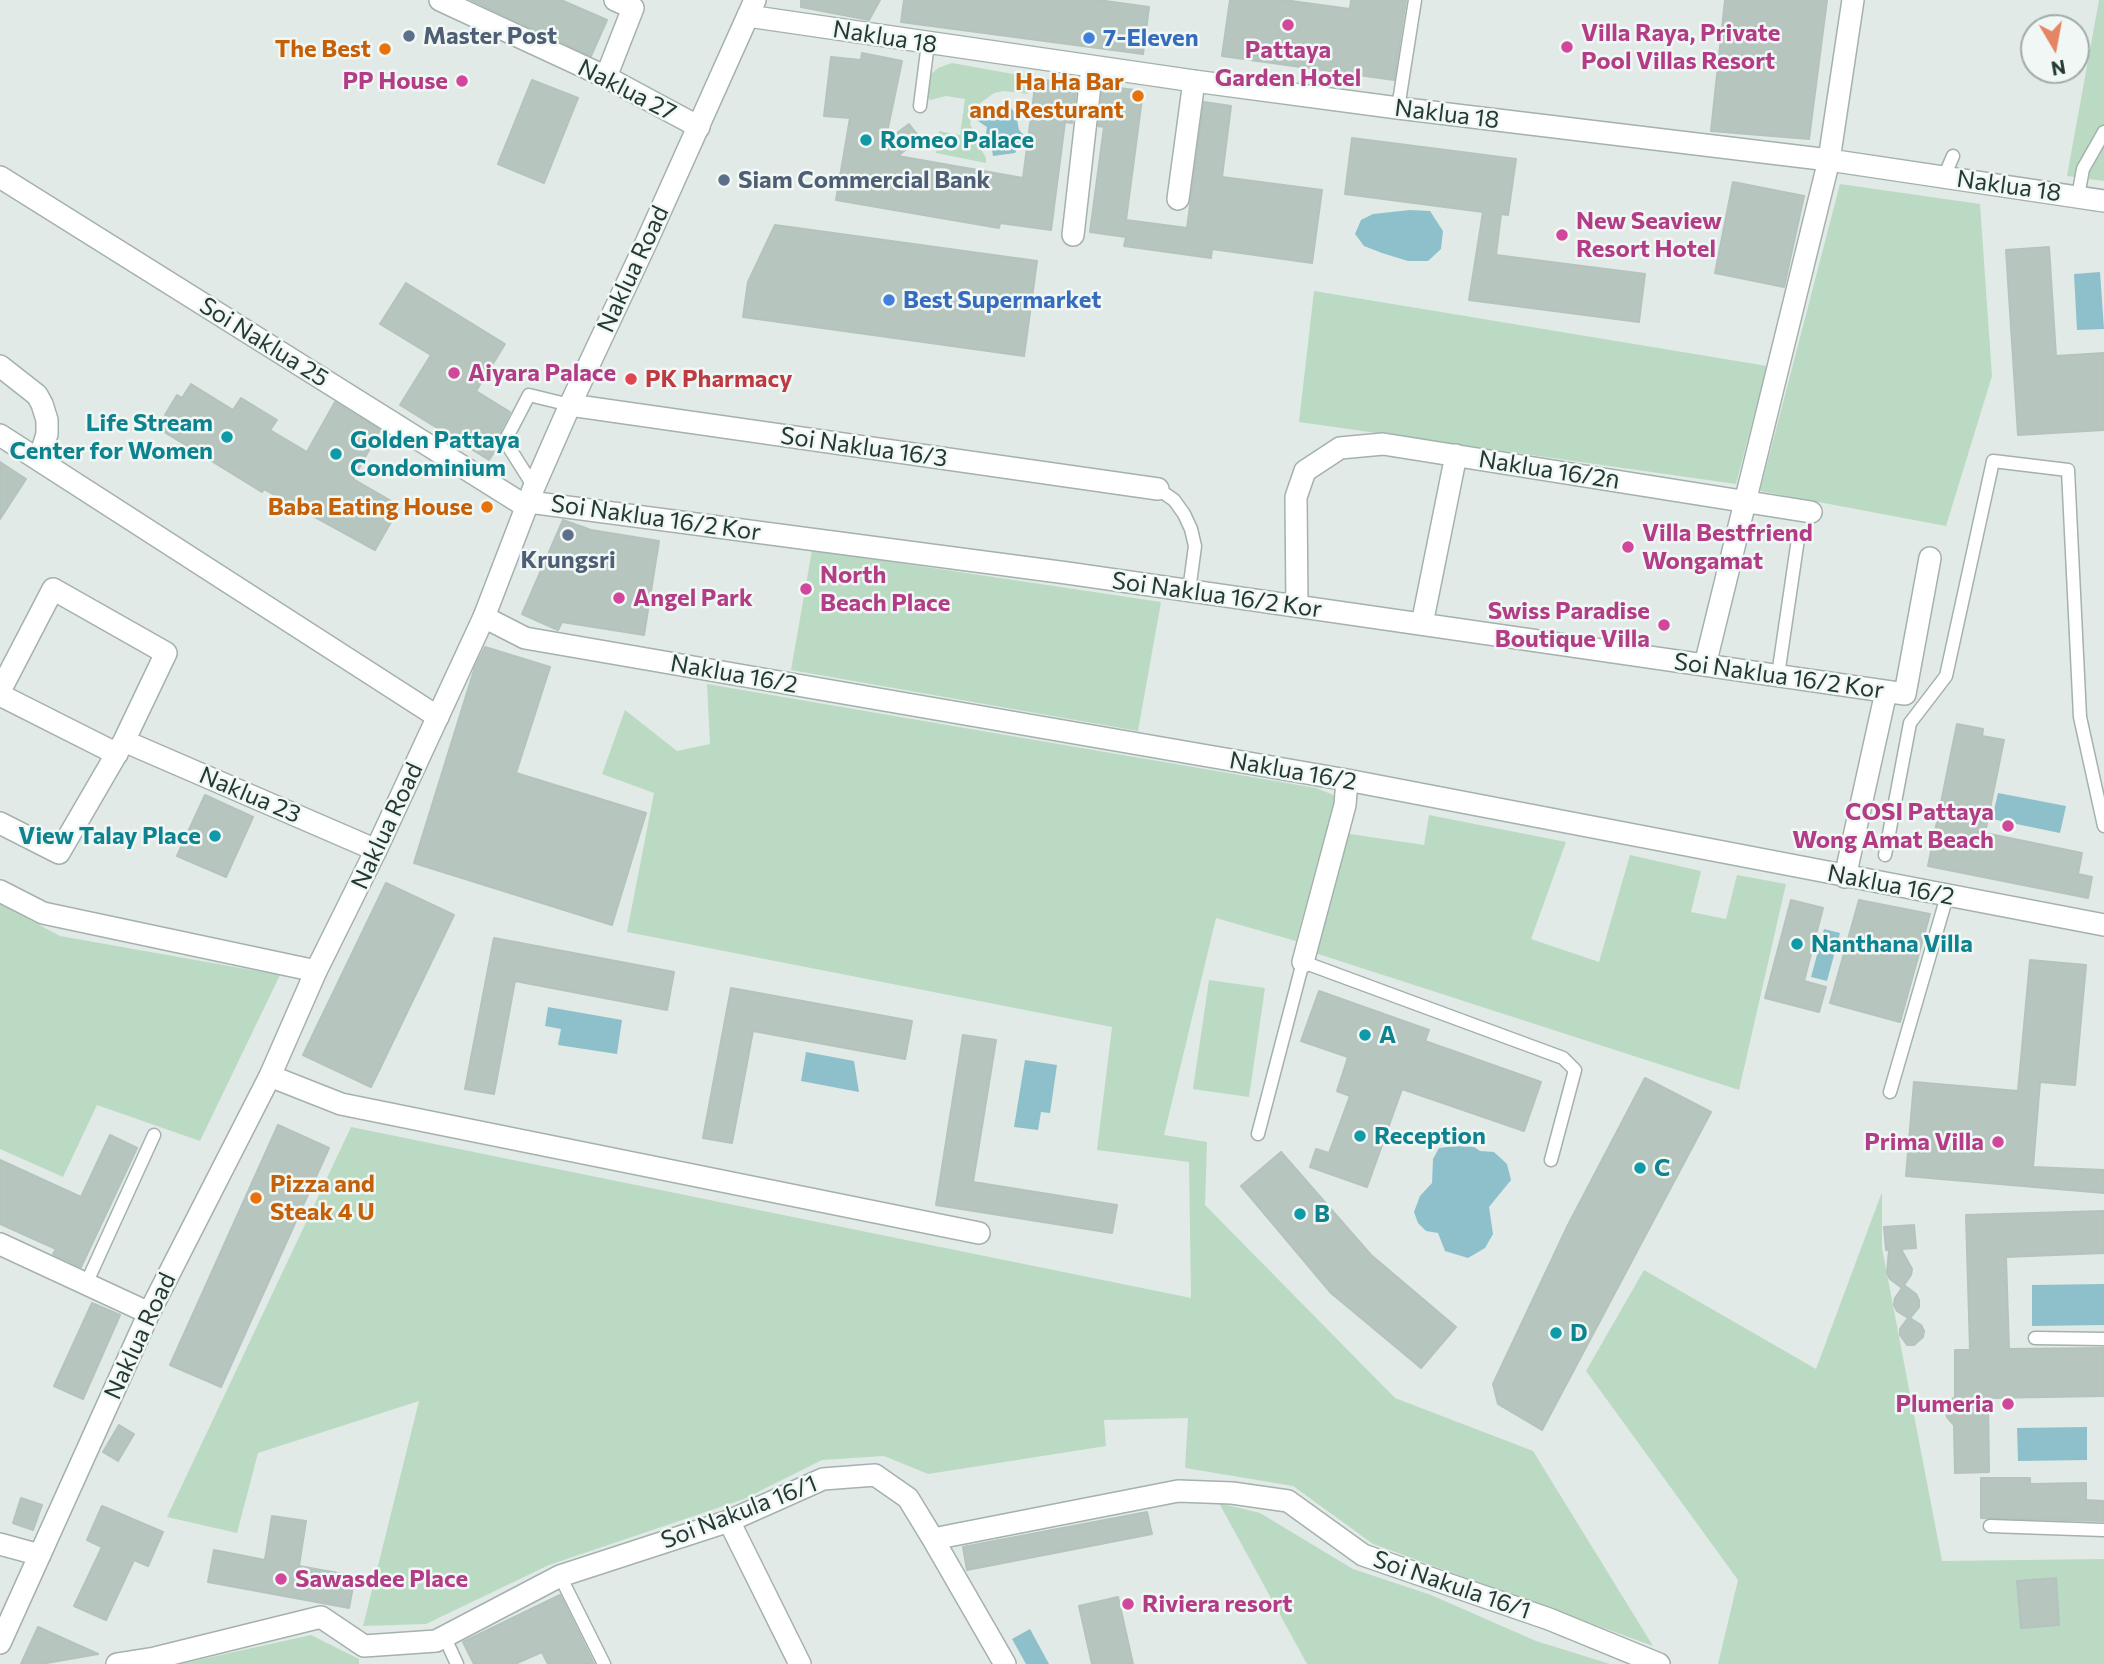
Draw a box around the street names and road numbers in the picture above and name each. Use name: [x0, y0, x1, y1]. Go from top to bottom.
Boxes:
street label: Naklua 18: [831, 15, 939, 59]
street label: Naklua 27: [573, 53, 681, 127]
street label: Naklua 18: [1393, 93, 1501, 135]
street label: Naklua 18: [1955, 164, 2063, 208]
street label: Naklua Road: [591, 201, 675, 337]
street label: Soi Naklua 25: [194, 291, 334, 393]
street label: Soi Naklua 16/3: [779, 421, 949, 473]
street label: Naklua 16/2ก: [1476, 445, 1622, 495]
street label: Soi Naklua 16/2 Kor: [549, 489, 763, 547]
street label: Soi Naklua 16/2 Kor: [1110, 566, 1324, 624]
street label: Soi Naklua 16/2 Kor: [1672, 647, 1886, 705]
street label: Naklua 16/2: [668, 649, 800, 699]
street label: Naklua 16/2: [1227, 746, 1359, 796]
street label: Naklua Road: [345, 758, 429, 894]
street label: Naklua 23: [195, 761, 305, 829]
street label: Naklua 16/2: [1825, 859, 1957, 911]
street label: Naklua Road: [98, 1268, 182, 1404]
street label: Soi Nakula 16/1: [657, 1469, 821, 1555]
street label: Soi Nakula 16/1: [1369, 1545, 1535, 1625]

